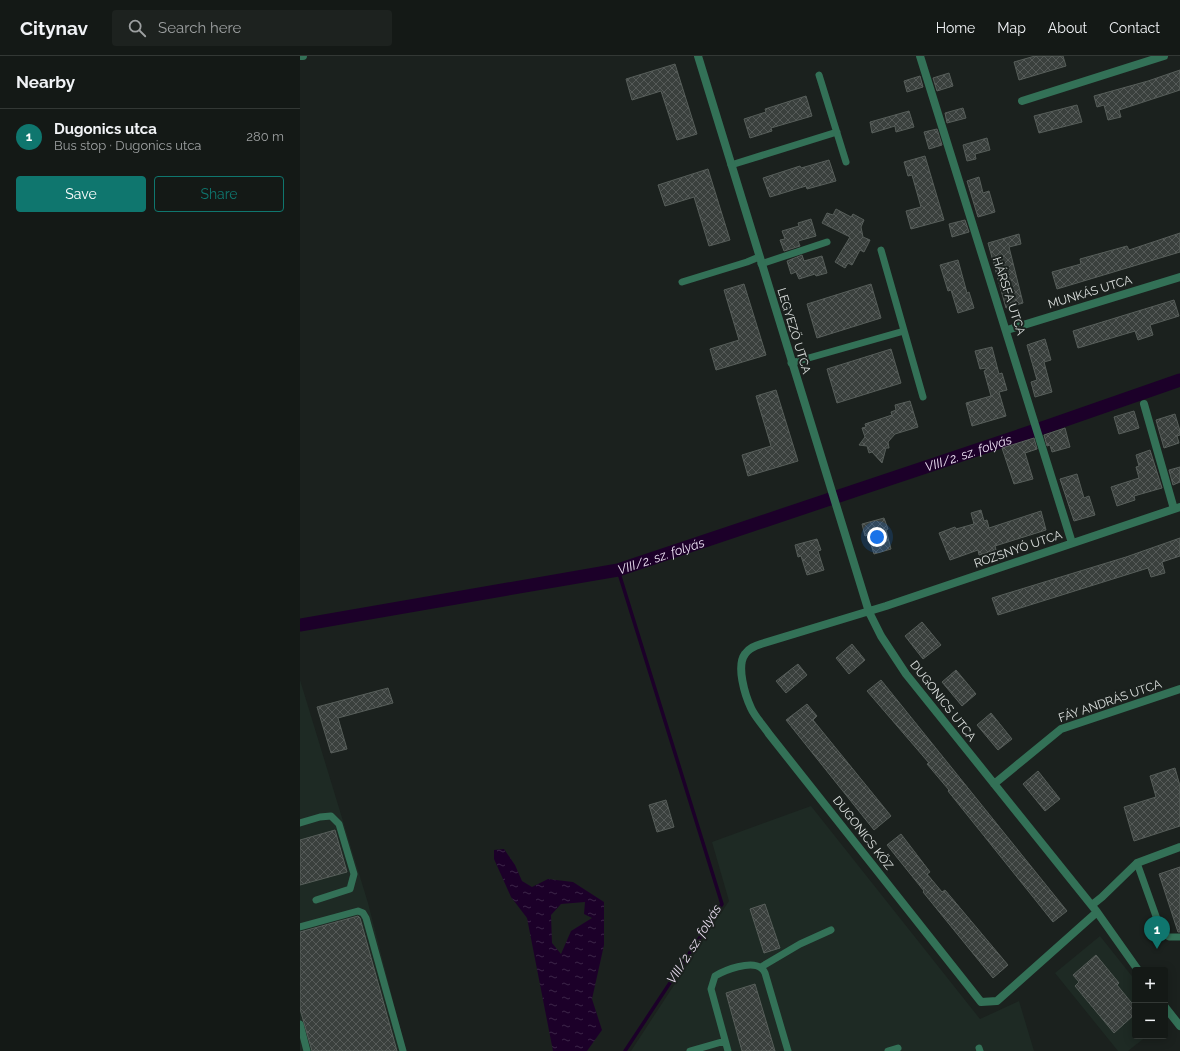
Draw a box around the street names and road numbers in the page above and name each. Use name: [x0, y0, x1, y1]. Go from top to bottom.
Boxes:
street label: HÁRSFA UTCA: [990, 255, 1028, 337]
street label: MUNKÁS UTCA: [1046, 273, 1134, 311]
street label: LEGYEZŐ UTCA: [774, 286, 814, 376]
street label: ROZSNYÓ UTCA: [972, 527, 1064, 571]
street label: DUGONICS UTCA: [907, 658, 979, 744]
street label: FÁY ANDRÁS UTCA: [1057, 677, 1163, 725]
street label: DUGONICS KÖZ: [830, 793, 896, 873]

